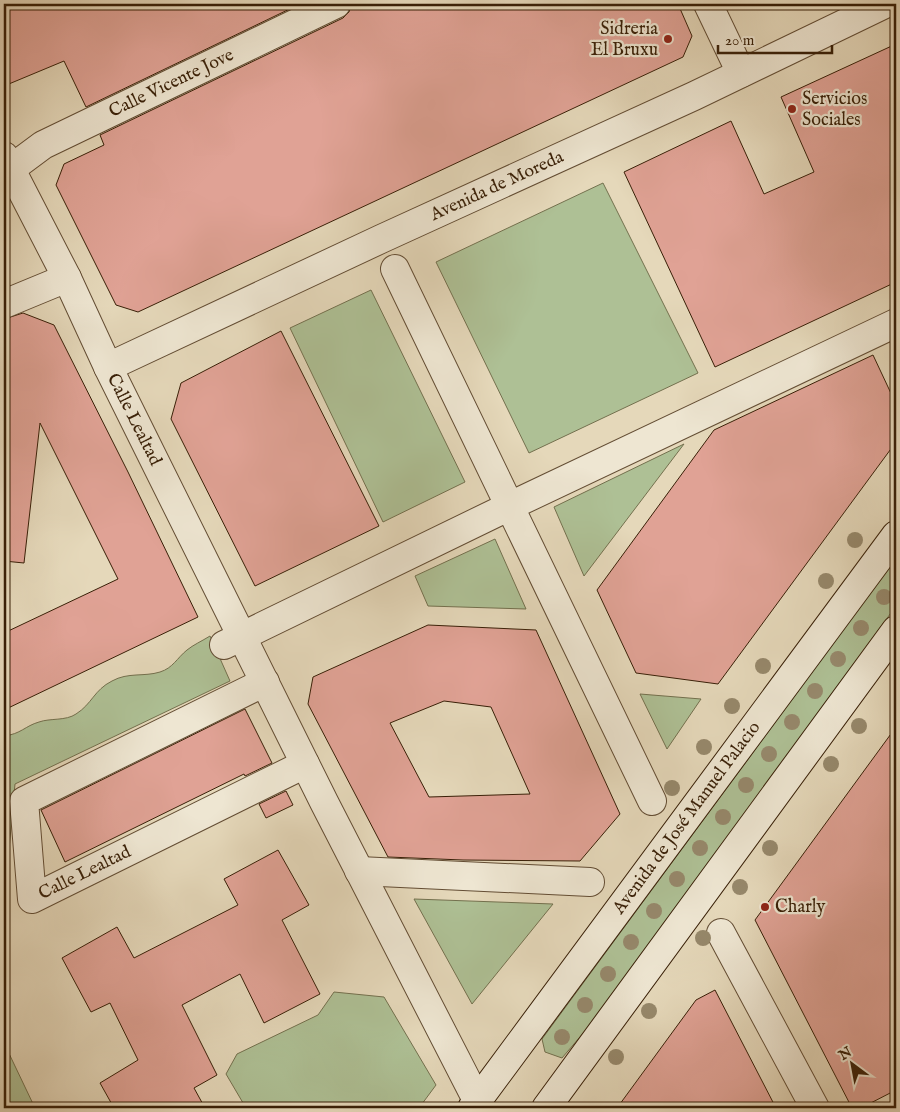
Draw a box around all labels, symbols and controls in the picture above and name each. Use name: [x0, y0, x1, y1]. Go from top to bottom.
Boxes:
place label: Sidreria El Bruxu: [591, 18, 658, 62]
scale bar: [718, 22, 831, 54]
text: 20 m: [725, 31, 755, 50]
marker: Sidreria El Bruxu: [662, 33, 674, 45]
street label: Calle Vicente Jove: [105, 43, 237, 123]
place label: Servicios Sociales: [802, 88, 867, 132]
marker: Servicios Sociales: [786, 103, 798, 115]
street label: Avenida de Moreda: [426, 146, 567, 227]
street label: Calle Lealtad: [102, 370, 167, 470]
street label: Avenida de José Manuel Palacio: [607, 717, 766, 920]
street label: Calle Lealtad: [35, 840, 135, 905]
place label: Charly: [775, 896, 826, 919]
marker: Charly: [759, 901, 771, 913]
north arrow: [828, 1040, 878, 1090]
text: N: [835, 1043, 856, 1065]

